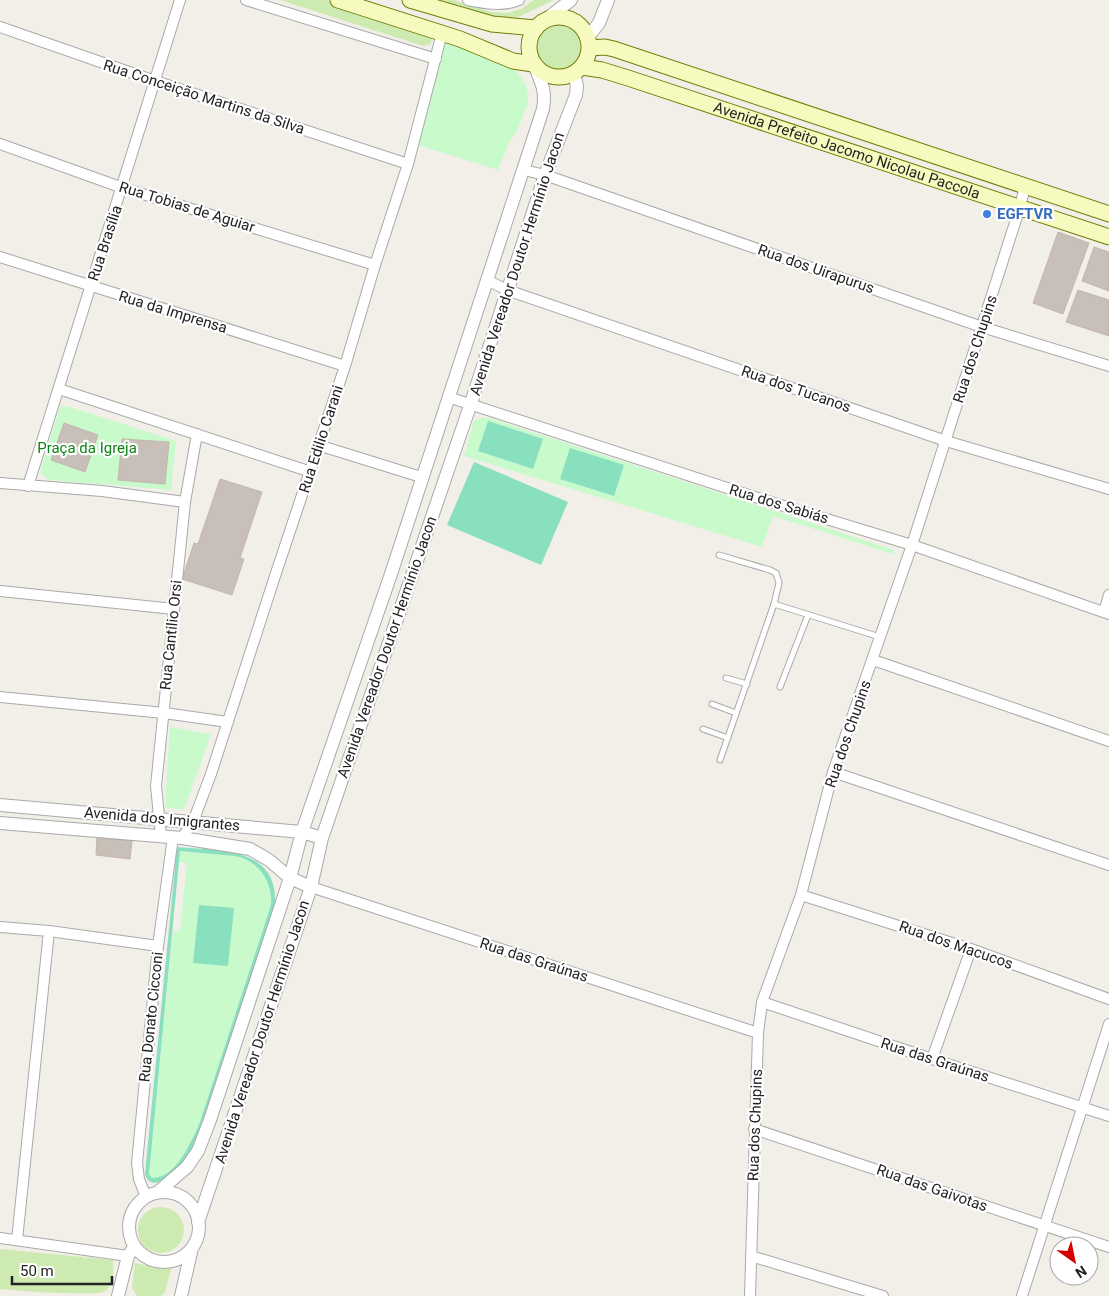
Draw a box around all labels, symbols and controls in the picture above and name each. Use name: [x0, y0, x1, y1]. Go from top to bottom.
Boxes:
street label: Rua Conceição Martins da Silva: [101, 56, 307, 138]
street label: Avenida Prefeito Jacomo Nicolau Paccola: [711, 98, 983, 203]
street label: Avenida Vereador Doutor Hermínio Jacon: [466, 130, 568, 398]
street label: Rua Tobias de Aguiar: [117, 178, 257, 236]
street label: Rua Brasília: [84, 203, 126, 283]
place label: EGFTVR: [997, 205, 1053, 223]
marker: EGFTVR: [981, 208, 993, 220]
street label: Rua dos Uirapurus: [755, 241, 877, 297]
street label: Rua da Imprensa: [117, 287, 229, 337]
street label: Rua dos Chupins: [949, 293, 1001, 405]
street label: Rua dos Tucanos: [739, 362, 853, 416]
street label: Rua Edilio Carani: [295, 383, 347, 495]
park label: Praça da Igreja: [37, 439, 137, 457]
street label: Rua dos Sabiás: [727, 480, 831, 528]
street label: Avenida Vereador Doutor Hermínio Jacon: [334, 514, 440, 780]
street label: Rua Cantilio Orsi: [156, 579, 186, 691]
street label: Rua dos Chupins: [821, 678, 875, 790]
street label: Avenida dos Imigrantes: [83, 803, 241, 835]
street label: Avenida Vereador Doutor Hermínio Jacon: [211, 898, 313, 1166]
street label: Rua dos Macucos: [897, 917, 1015, 973]
street label: Rua das Graúnas: [477, 934, 591, 986]
street label: Rua Donato Cicconi: [135, 951, 167, 1083]
street label: Rua das Graúnas: [878, 1034, 992, 1086]
street label: Rua dos Chupins: [744, 1069, 766, 1181]
street label: Rua das Gaivotas: [874, 1161, 990, 1215]
north arrow: [1049, 1236, 1099, 1286]
scale bar: [12, 1254, 112, 1286]
text: 50 m: [20, 1262, 54, 1280]
text: N: [1073, 1262, 1090, 1281]

